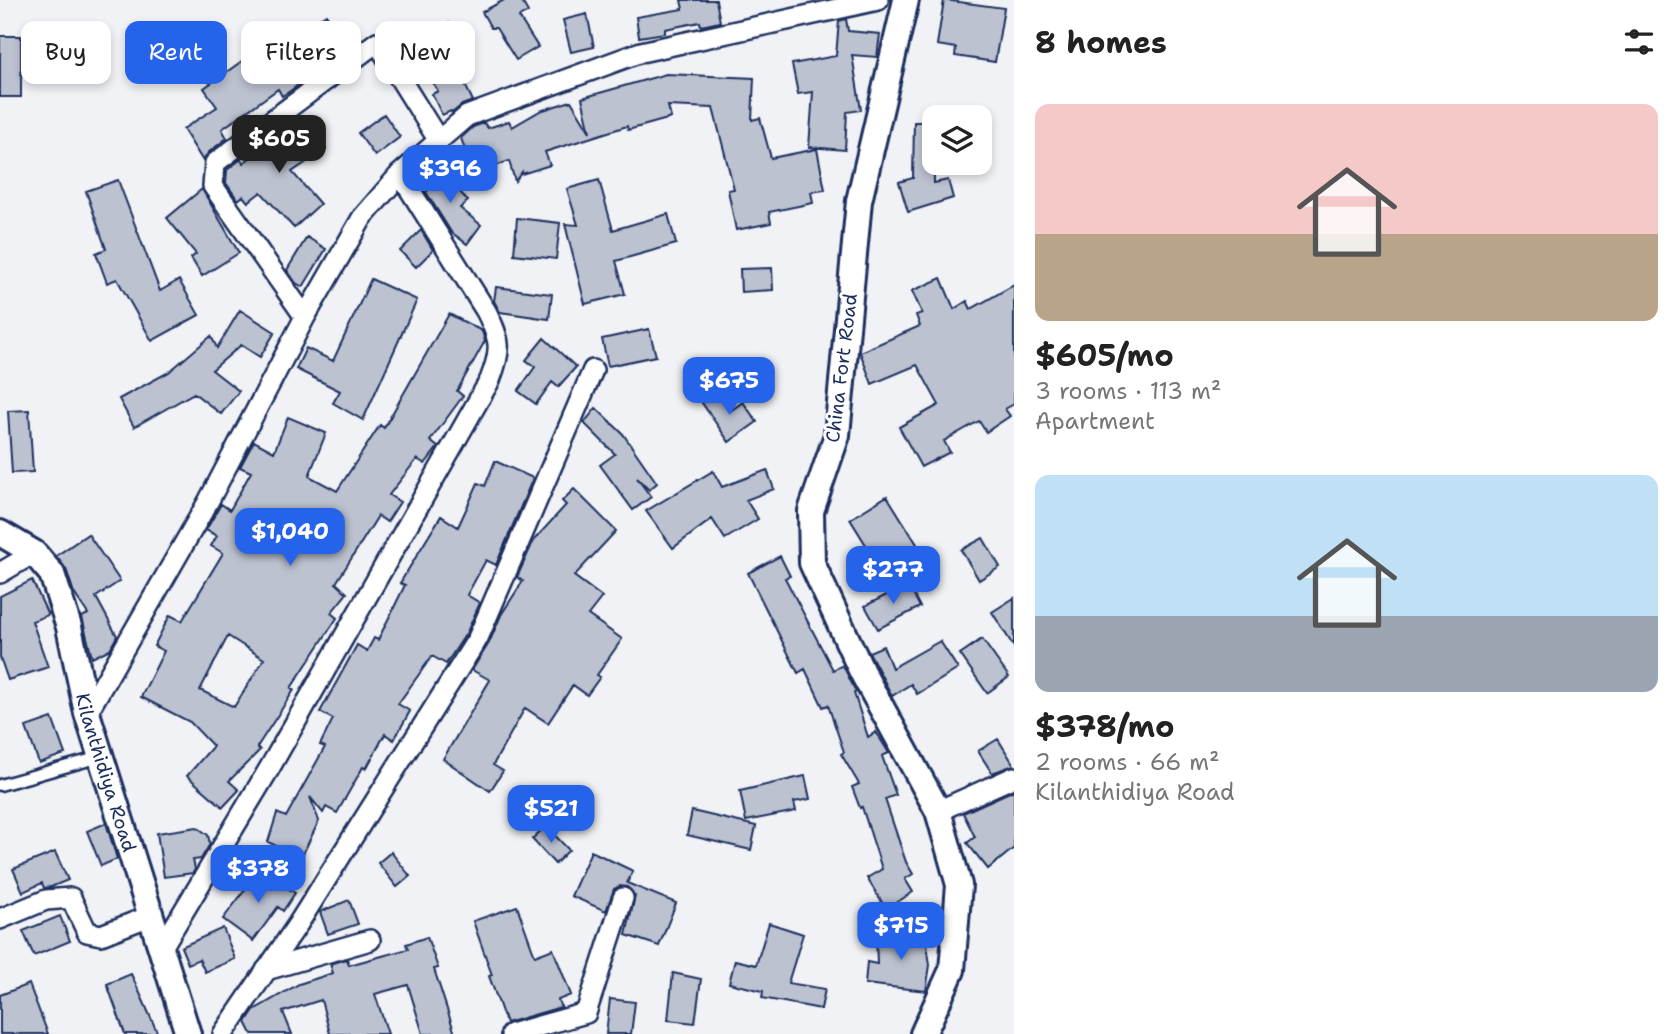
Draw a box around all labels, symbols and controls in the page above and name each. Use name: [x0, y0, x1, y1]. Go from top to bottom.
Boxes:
chip: Buy: [21, 21, 111, 84]
chip: Rent: [125, 21, 227, 84]
chip: Filters: [241, 21, 361, 84]
chip: New: [375, 21, 475, 84]
text: 8 homes: [1035, 22, 1167, 63]
icon: filters: [1620, 23, 1658, 61]
map controls: [922, 105, 992, 175]
button: layers: [922, 105, 992, 175]
pin: $605: [238, 116, 320, 175]
text: $605: [248, 123, 310, 153]
pin: $396: [409, 146, 491, 205]
icon: home: [1284, 149, 1410, 275]
text: $396: [418, 153, 482, 183]
street label: China Fort Road: [820, 292, 863, 444]
text: $605/mo: [1035, 335, 1174, 376]
pin: $675: [688, 358, 770, 417]
text: $675: [699, 365, 759, 395]
text: 3 rooms · 113 m²: [1035, 376, 1221, 406]
text: Apartment: [1035, 406, 1155, 436]
pin: $1,040: [233, 508, 347, 568]
text: $1,040: [251, 516, 329, 546]
icon: home: [1284, 520, 1410, 646]
pin: $277: [852, 546, 934, 606]
text: $277: [862, 554, 924, 584]
street label: Kilanthidiya Road: [70, 691, 142, 855]
text: $378/mo: [1035, 706, 1174, 747]
text: 2 rooms · 66 m²: [1035, 747, 1220, 777]
text: Kilanthidiya Road: [1035, 777, 1235, 807]
pin: $521: [510, 786, 592, 845]
text: $521: [523, 793, 579, 823]
pin: $378: [217, 846, 299, 905]
text: $378: [227, 853, 289, 883]
pin: $715: [860, 902, 942, 962]
text: $715: [873, 910, 929, 940]

